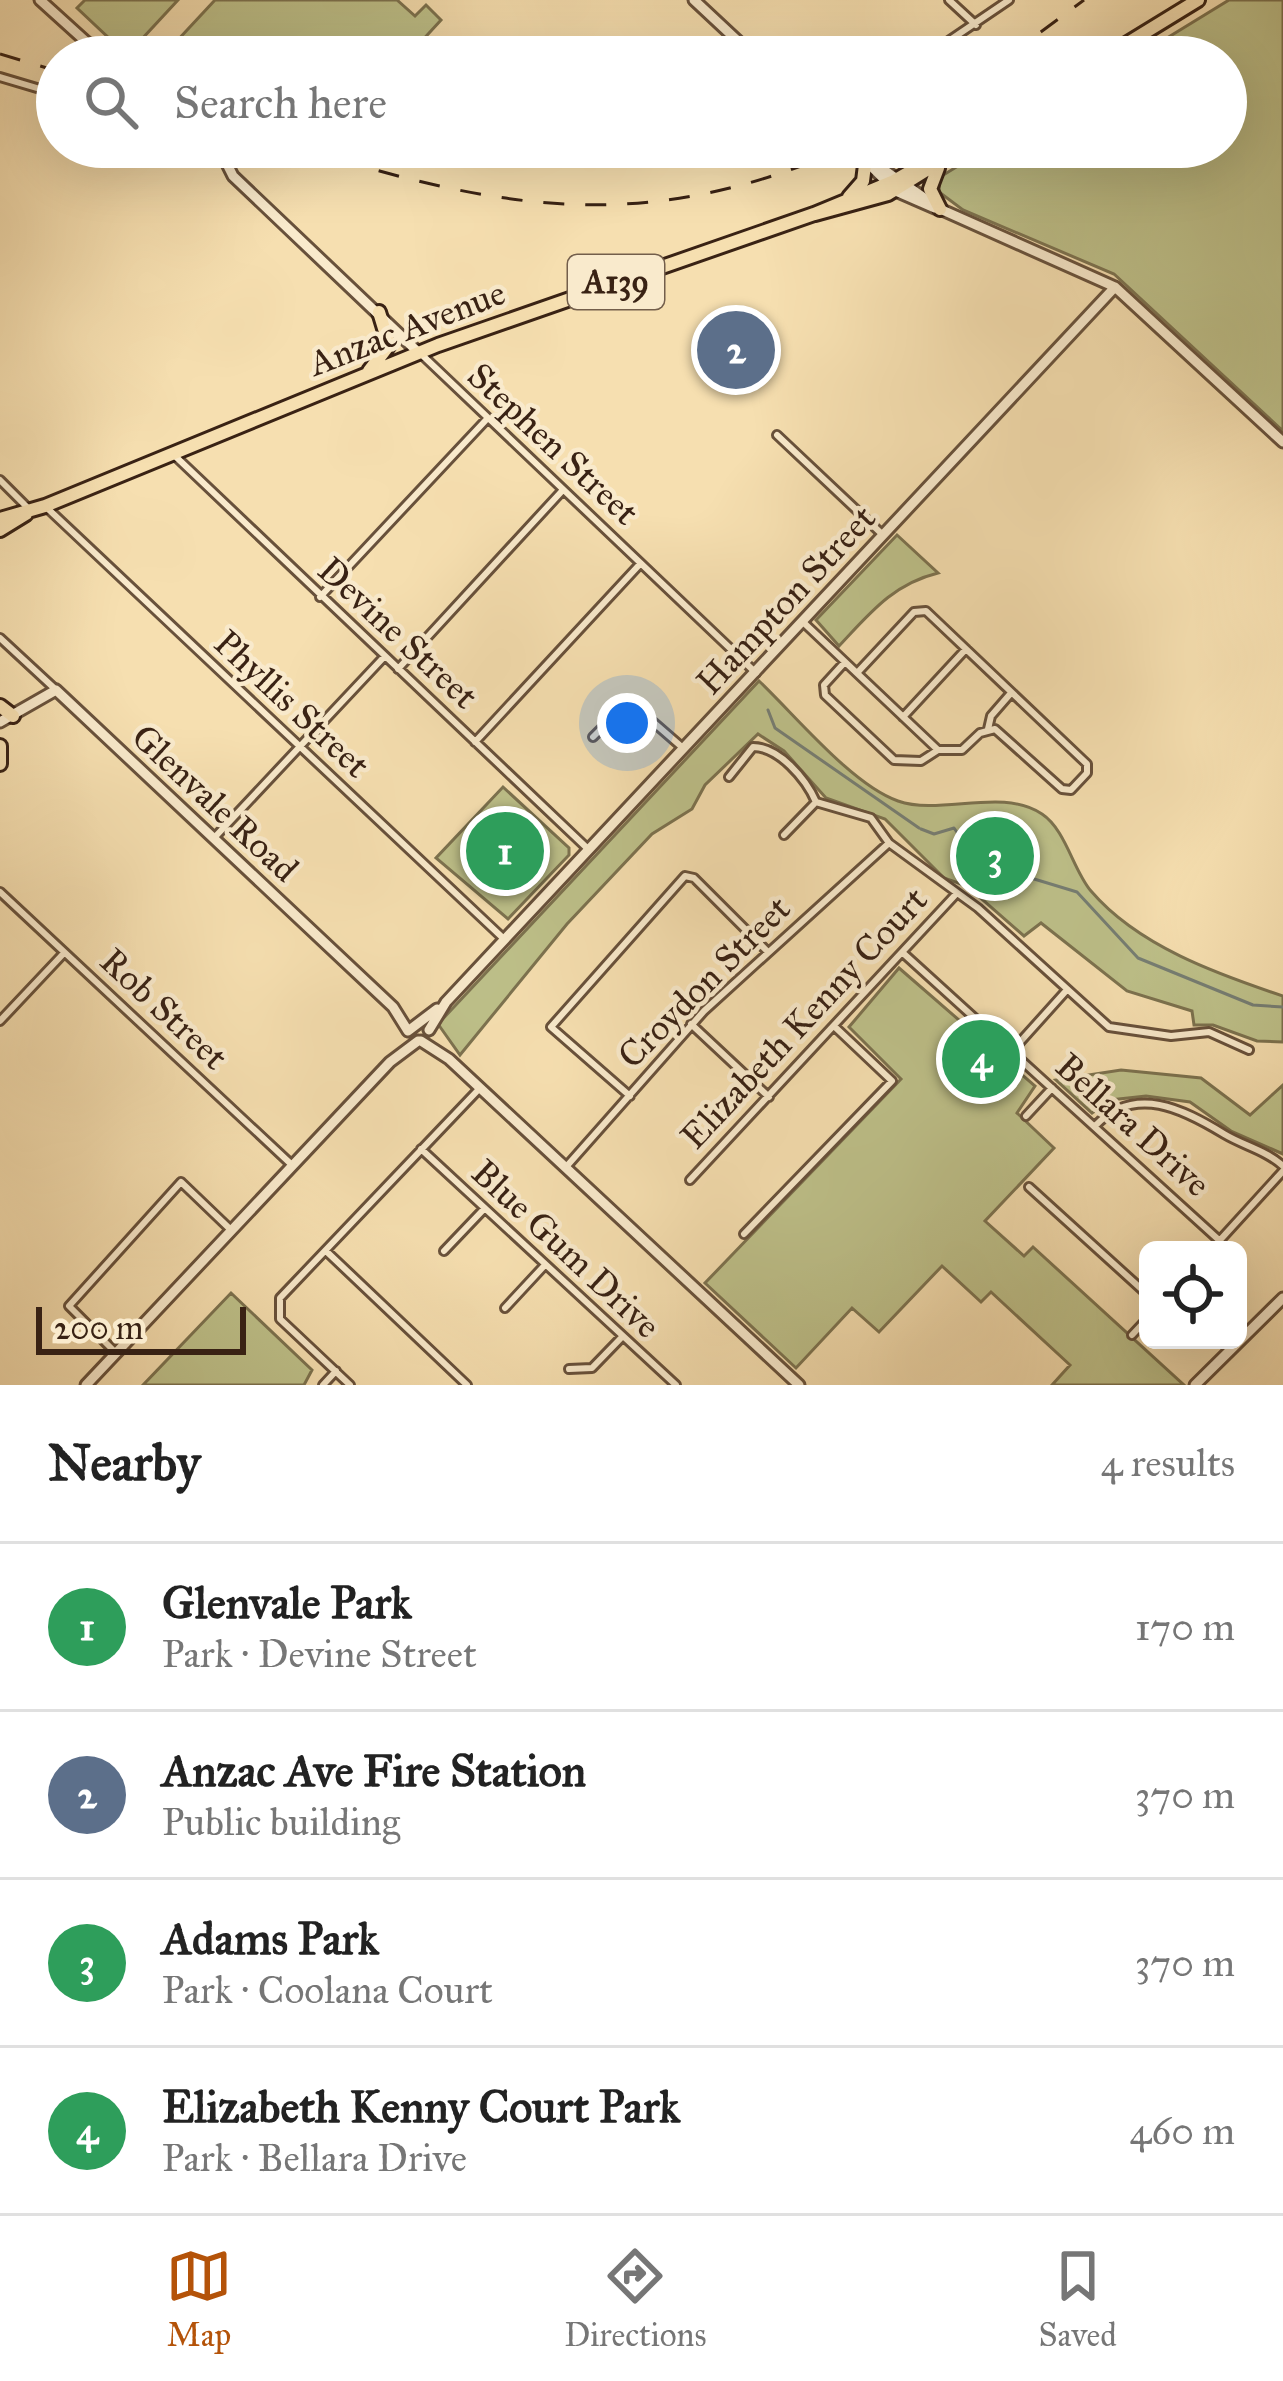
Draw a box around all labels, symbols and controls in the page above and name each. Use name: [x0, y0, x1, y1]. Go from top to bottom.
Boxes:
search box: [36, 36, 1247, 168]
icon: search: [78, 69, 144, 135]
text: Search here: [174, 75, 387, 130]
road number: A139: [568, 255, 664, 309]
street label: Anzac Avenue: [301, 270, 511, 386]
pin: 2: [697, 305, 775, 395]
street label: Stephen Street: [458, 354, 648, 535]
street label: Hampton Street: [687, 496, 885, 704]
street label: Devine Street: [309, 548, 487, 718]
street label: Phyllis Street: [205, 621, 379, 787]
your location: [597, 693, 657, 753]
street label: Glenvale Road: [123, 715, 307, 891]
pin: 1: [466, 806, 544, 896]
pin: 3: [956, 811, 1034, 901]
street label: Elizabeth Kenny Court: [671, 878, 937, 1158]
street label: Croydon Street: [609, 886, 800, 1077]
street label: Rob Street: [91, 939, 237, 1079]
pin: 4: [942, 1014, 1020, 1104]
street label: Bellara Drive: [1047, 1044, 1219, 1206]
street label: Blue Gum Drive: [463, 1150, 669, 1348]
map controls: [1139, 1241, 1247, 1349]
button: locate: [1139, 1241, 1247, 1349]
scale bar: [36, 1301, 246, 1354]
text: 200 m: [54, 1308, 144, 1348]
text: Nearby: [48, 1432, 200, 1494]
text: 4 results: [1101, 1439, 1235, 1487]
text: Glenvale Park: [162, 1575, 412, 1630]
text: 1: [79, 1603, 95, 1651]
text: 170 m: [1135, 1603, 1235, 1651]
text: Park · Devine Street: [162, 1630, 477, 1678]
text: Anzac Ave Fire Station: [162, 1743, 586, 1798]
text: 2: [77, 1771, 97, 1819]
text: 370 m: [1135, 1771, 1235, 1819]
text: Public building: [162, 1798, 400, 1846]
text: Adams Park: [162, 1911, 379, 1966]
text: 3: [79, 1939, 95, 1987]
text: 370 m: [1135, 1939, 1235, 1987]
text: Park · Coolana Court: [162, 1966, 493, 2014]
text: Elizabeth Kenny Court Park: [162, 2079, 680, 2134]
text: 4: [76, 2107, 98, 2155]
text: 460 m: [1129, 2107, 1235, 2155]
text: Park · Bellara Drive: [162, 2134, 467, 2182]
tab: Map: [166, 2243, 232, 2355]
tab: Directions: [564, 2243, 706, 2355]
tab: Saved: [1039, 2243, 1117, 2355]

